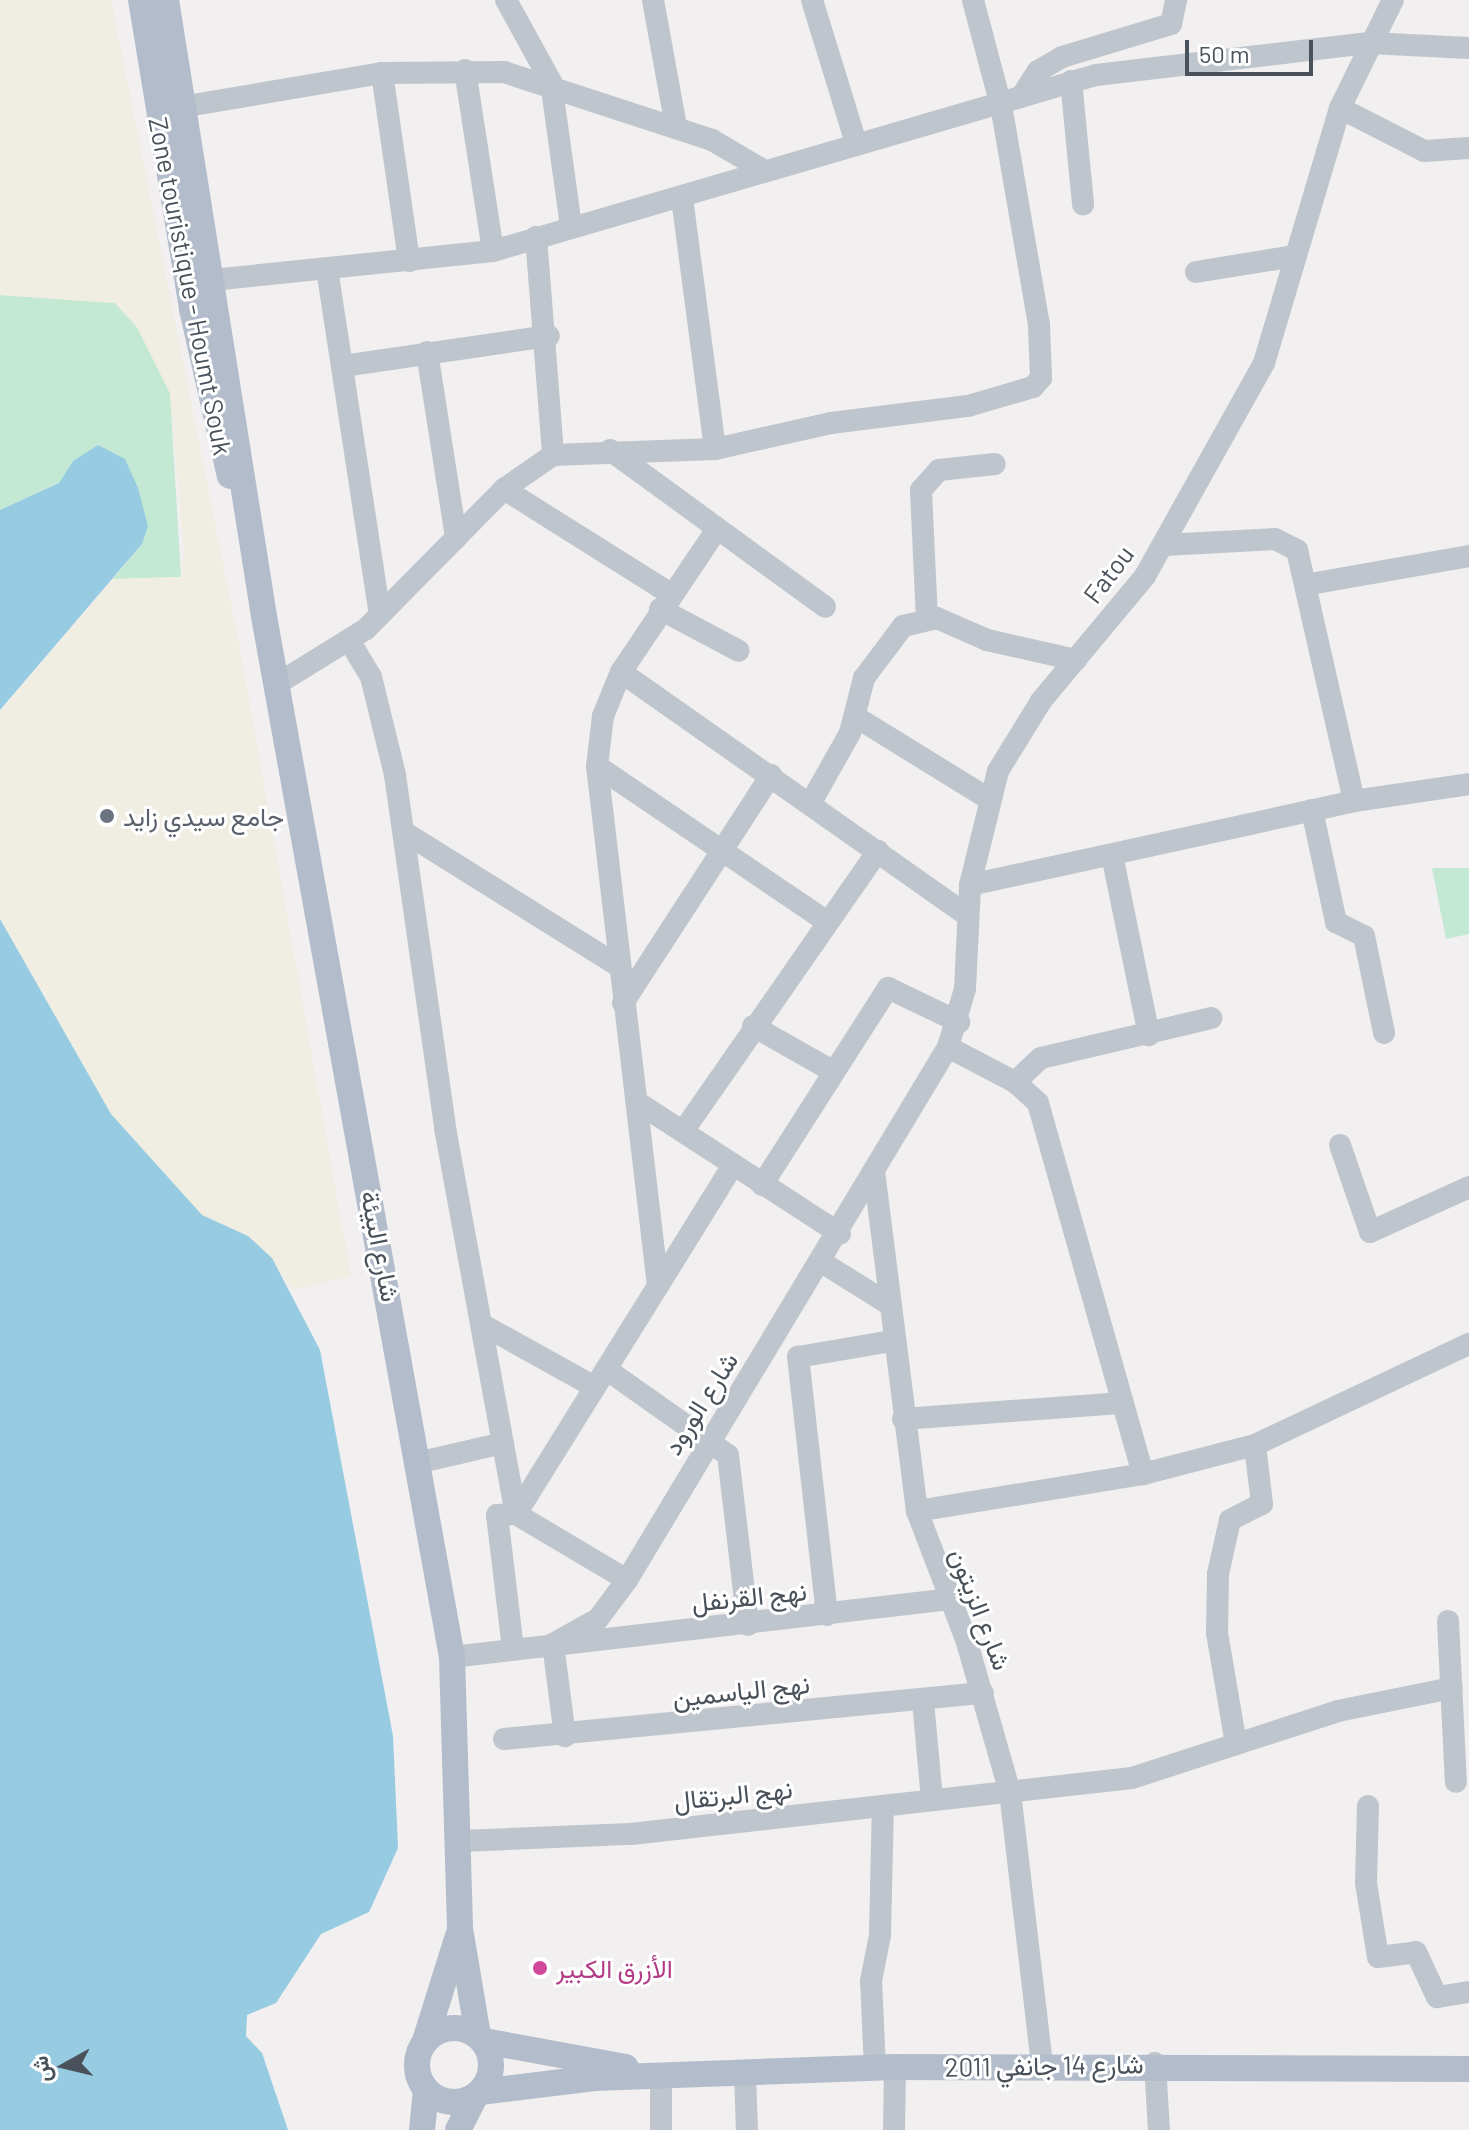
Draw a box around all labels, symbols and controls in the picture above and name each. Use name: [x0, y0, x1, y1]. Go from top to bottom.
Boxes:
scale bar: [1189, 24, 1317, 74]
text: 50 m: [1199, 39, 1250, 68]
street label: Zone touristique - Houmt Souk: [143, 114, 239, 458]
street label: Fatou: [1076, 539, 1140, 609]
place label: جامع سيدي زايد: [123, 800, 284, 832]
marker: جامع سيدي زايد: [98, 807, 116, 825]
street label: شارع البيئة: [355, 1188, 407, 1304]
street label: شارع الورود: [656, 1346, 744, 1460]
street label: شارع الزيتون: [944, 1544, 1018, 1674]
street label: نهج القرنفل: [690, 1574, 808, 1618]
street label: نهج الياسمين: [671, 1667, 811, 1713]
street label: نهج البرتقال: [672, 1772, 794, 1816]
place label: الأزرق الكبير: [556, 1952, 673, 1984]
marker: الأزرق الكبير: [531, 1959, 549, 1977]
north arrow: [24, 2026, 104, 2106]
street label: شارع 14 جانفي 2011: [944, 2048, 1144, 2082]
text: ش: [26, 2054, 55, 2084]

